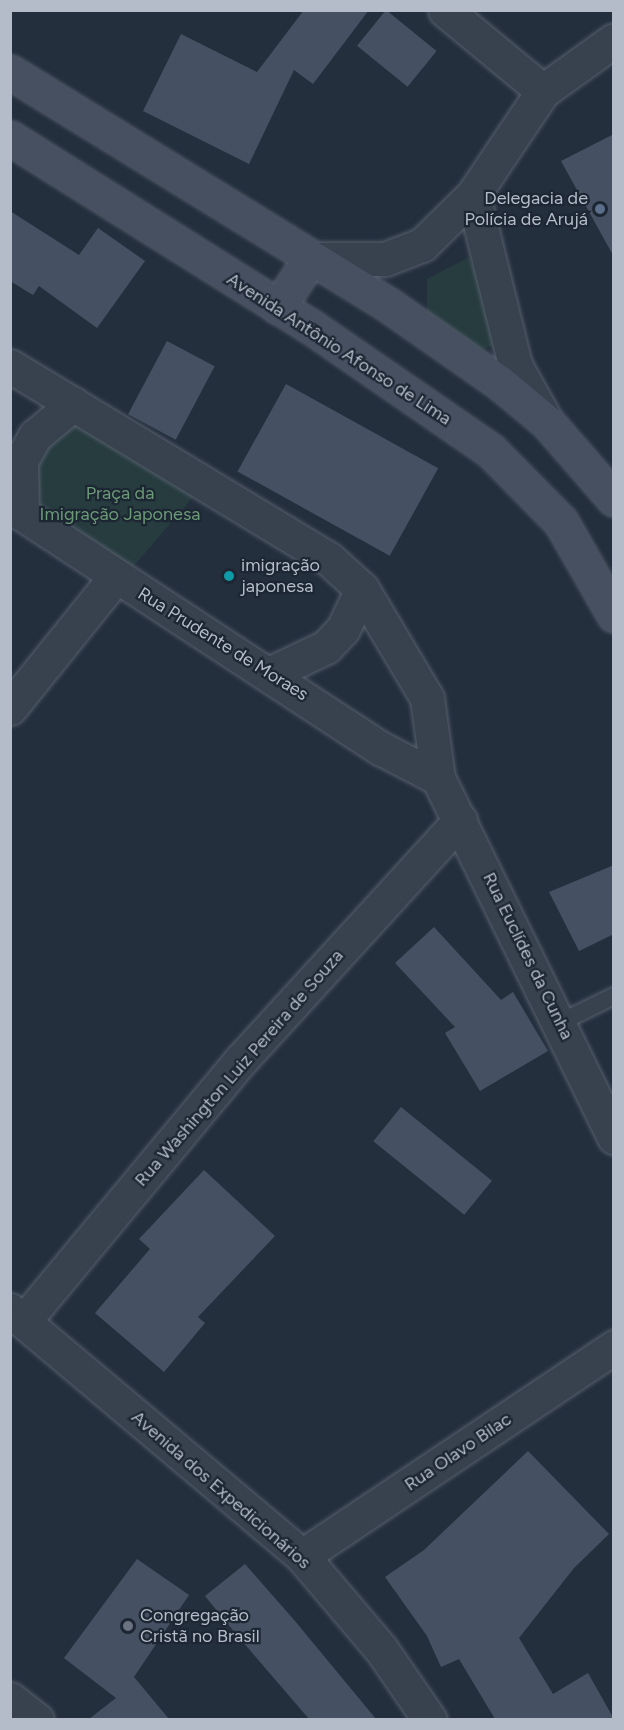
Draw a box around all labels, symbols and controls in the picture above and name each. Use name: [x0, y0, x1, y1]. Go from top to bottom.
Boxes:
place label: Delegacia de Polícia de Arujá: [465, 188, 588, 230]
marker: Delegacia de Polícia de Arujá: [593, 202, 607, 216]
street label: Avenida Antônio Afonso de Lima: [223, 268, 455, 430]
park label: Praça da Imigração Japonesa: [40, 483, 200, 526]
place label: imigração japonesa: [241, 555, 320, 598]
marker: imigração japonesa: [222, 569, 236, 583]
street label: Rua Prudente de Moraes: [134, 583, 312, 705]
street label: Rua Euclídes da Cunha: [478, 869, 578, 1043]
street label: Rua Washington Luiz Pereira de Souza: [130, 945, 348, 1191]
street label: Avenida dos Expedicionários: [127, 1406, 315, 1574]
street label: Rua Olavo Bilac: [401, 1408, 515, 1496]
place label: Congregação Cristã no Brasil: [140, 1605, 260, 1648]
marker: Congregação Cristã no Brasil: [121, 1619, 135, 1633]

